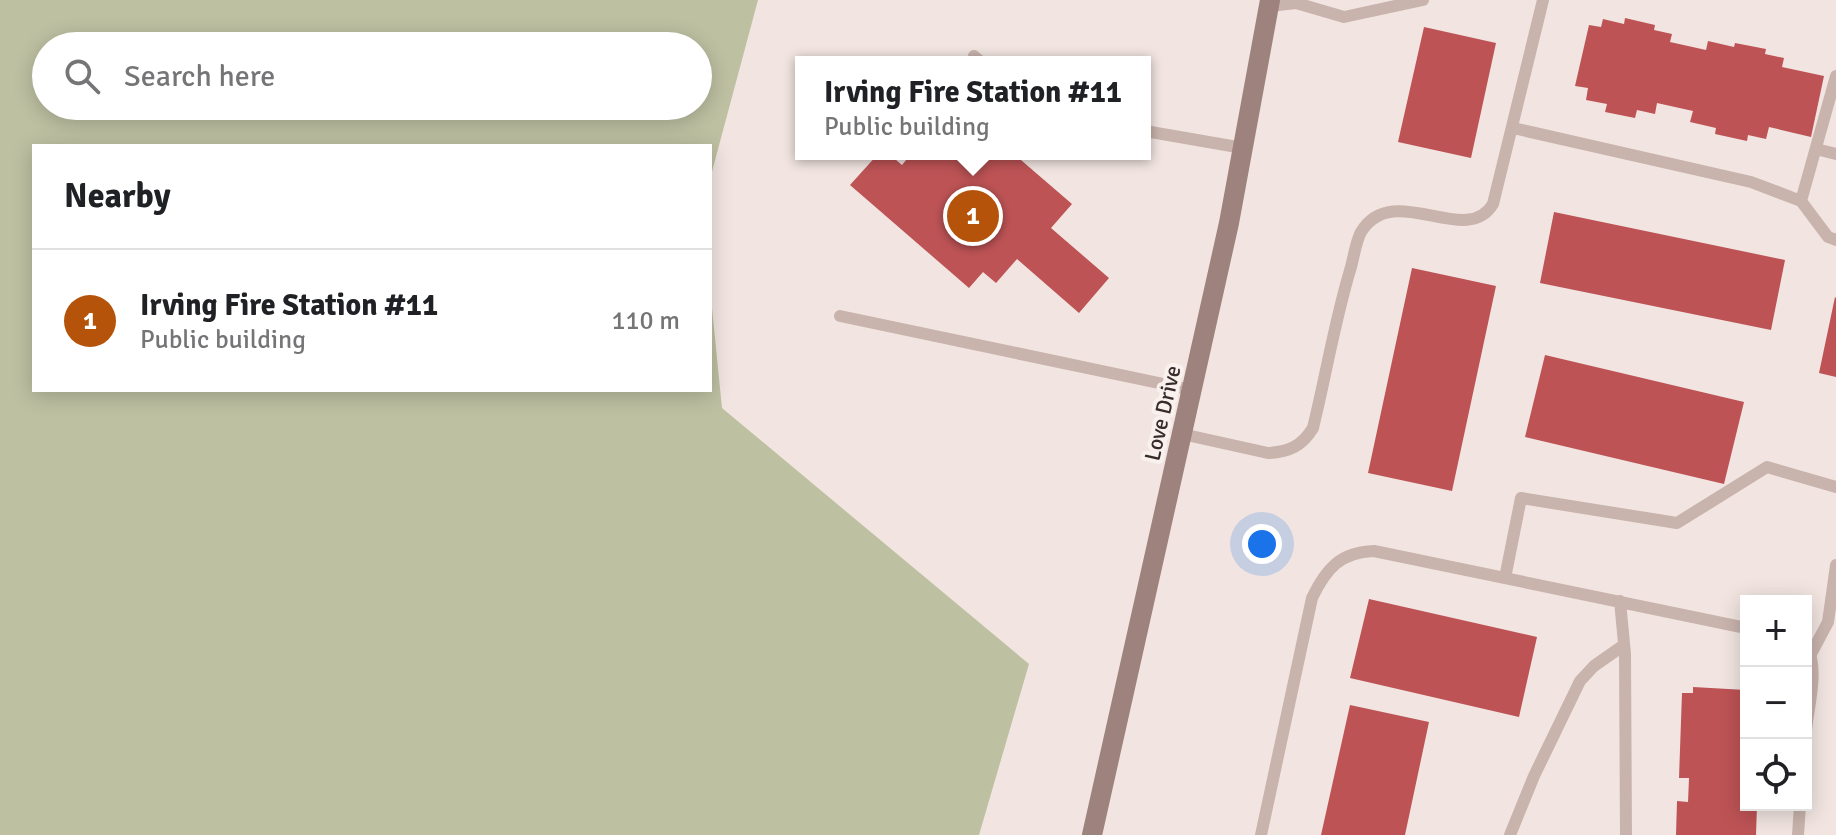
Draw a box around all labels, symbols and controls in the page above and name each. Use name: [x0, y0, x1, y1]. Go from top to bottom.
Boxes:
search box: [32, 32, 712, 120]
icon: search: [60, 54, 104, 98]
popup: [795, 56, 1151, 160]
text: Search here: [124, 58, 275, 95]
text: Irving Fire Station #11: [824, 74, 1122, 111]
text: Public building: [824, 111, 990, 143]
text: Nearby: [64, 175, 171, 217]
pin: 1: [947, 186, 999, 246]
text: Irving Fire Station #11: [140, 287, 438, 324]
text: 1: [83, 305, 97, 337]
text: 110 m: [611, 305, 680, 337]
text: Public building: [140, 324, 306, 356]
street label: Love Drive: [1138, 363, 1187, 463]
your location: [1242, 524, 1282, 564]
map controls: [1740, 595, 1812, 811]
button: +: [1740, 595, 1812, 667]
button: −: [1740, 667, 1812, 739]
button: locate: [1740, 739, 1812, 811]

